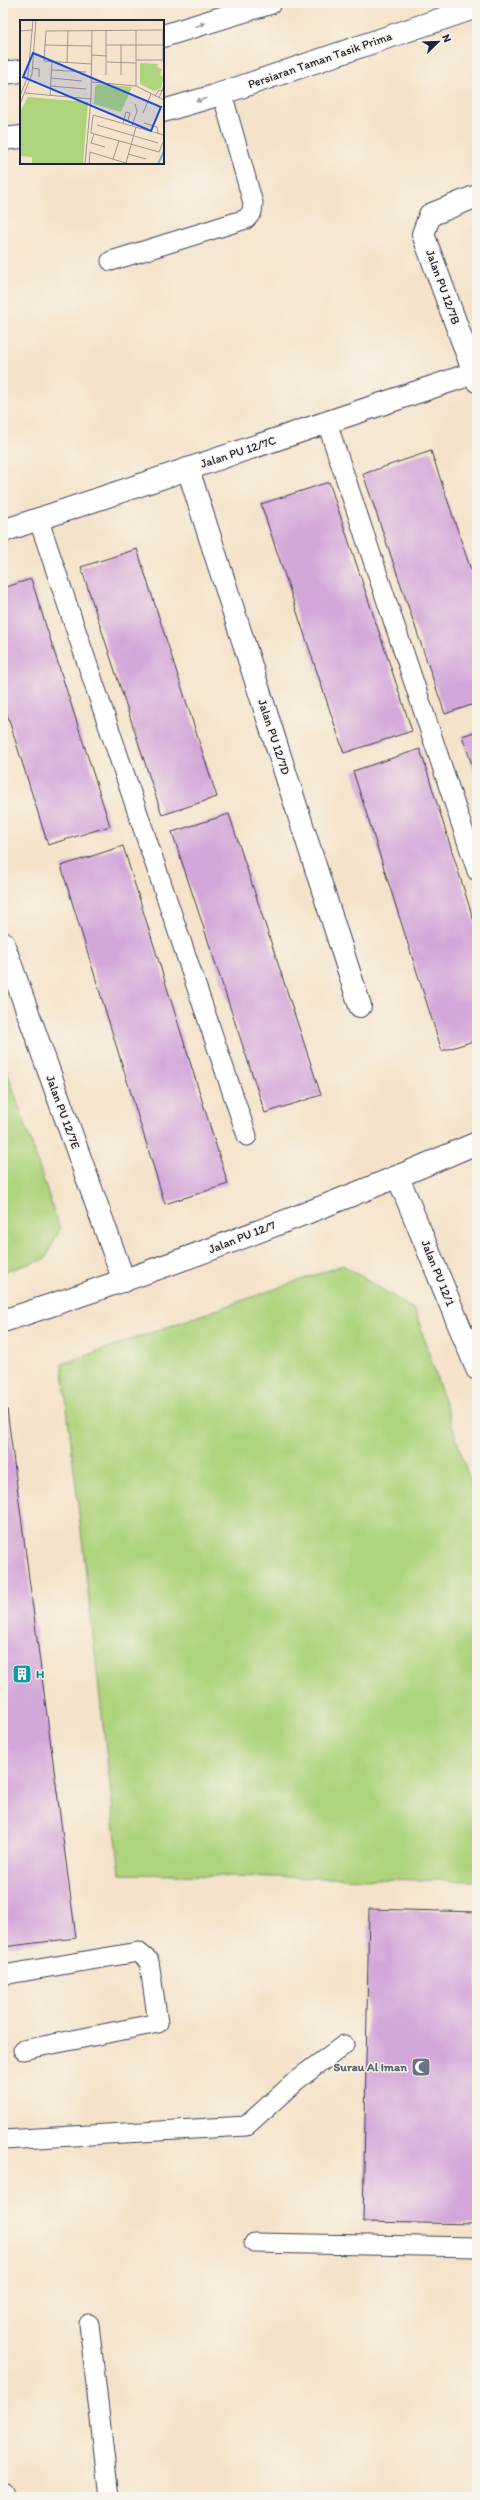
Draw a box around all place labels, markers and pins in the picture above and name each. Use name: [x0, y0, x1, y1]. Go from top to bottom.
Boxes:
building icon: H: [11, 1663, 33, 1685]
place label: H: [36, 1667, 44, 1681]
mosque icon: Surau Al Iman: [410, 2056, 432, 2078]
place label: Surau Al Iman: [334, 2060, 407, 2074]

